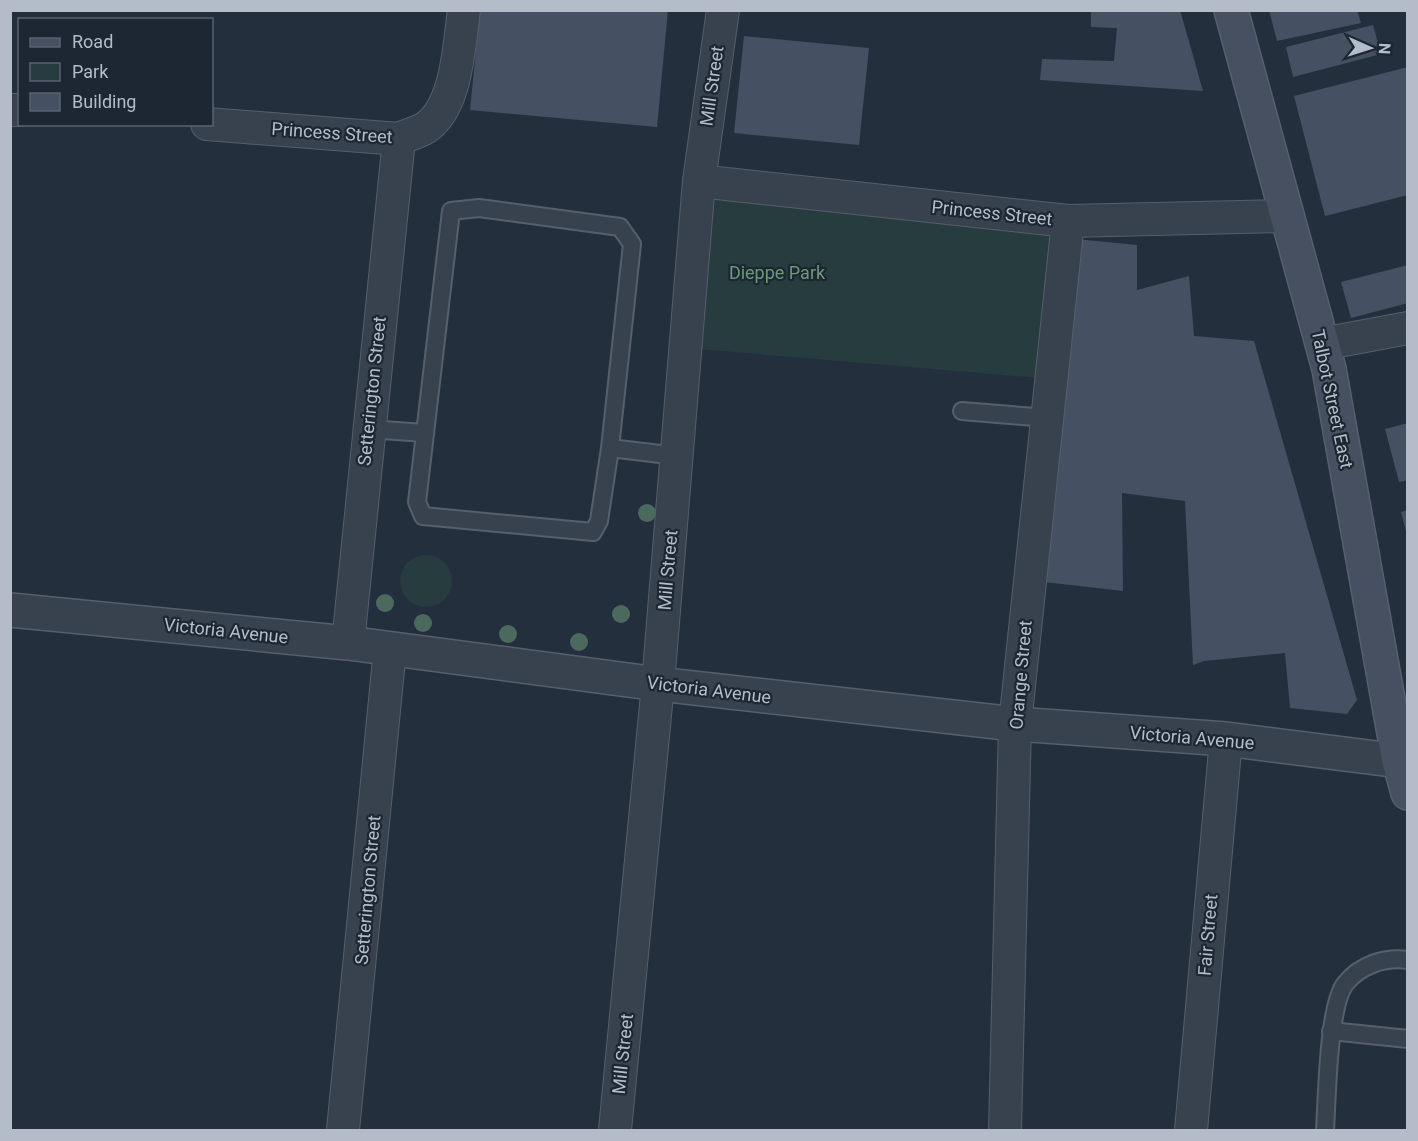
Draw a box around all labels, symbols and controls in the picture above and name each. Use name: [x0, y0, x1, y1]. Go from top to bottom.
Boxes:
legend: [18, 18, 213, 126]
north arrow: [1340, 18, 1400, 78]
text: Road: [72, 31, 113, 52]
text: N: [1375, 43, 1394, 55]
street label: Mill Street: [695, 44, 728, 127]
text: Park: [72, 61, 109, 82]
text: Building: [72, 91, 136, 112]
street label: Princess Street: [271, 118, 393, 147]
street label: Princess Street: [931, 196, 1054, 229]
park label: Dieppe Park: [729, 262, 826, 283]
street label: Setterington Street: [353, 315, 390, 467]
street label: Talbot Street East: [1307, 327, 1358, 471]
street label: Mill Street: [654, 529, 681, 611]
street label: Victoria Avenue: [163, 614, 289, 647]
street label: Orange Street: [1005, 619, 1036, 730]
street label: Victoria Avenue: [646, 671, 772, 708]
street label: Victoria Avenue: [1129, 722, 1255, 753]
street label: Setterington Street: [351, 814, 385, 966]
street label: Fair Street: [1193, 893, 1222, 977]
street label: Mill Street: [608, 1013, 637, 1095]

